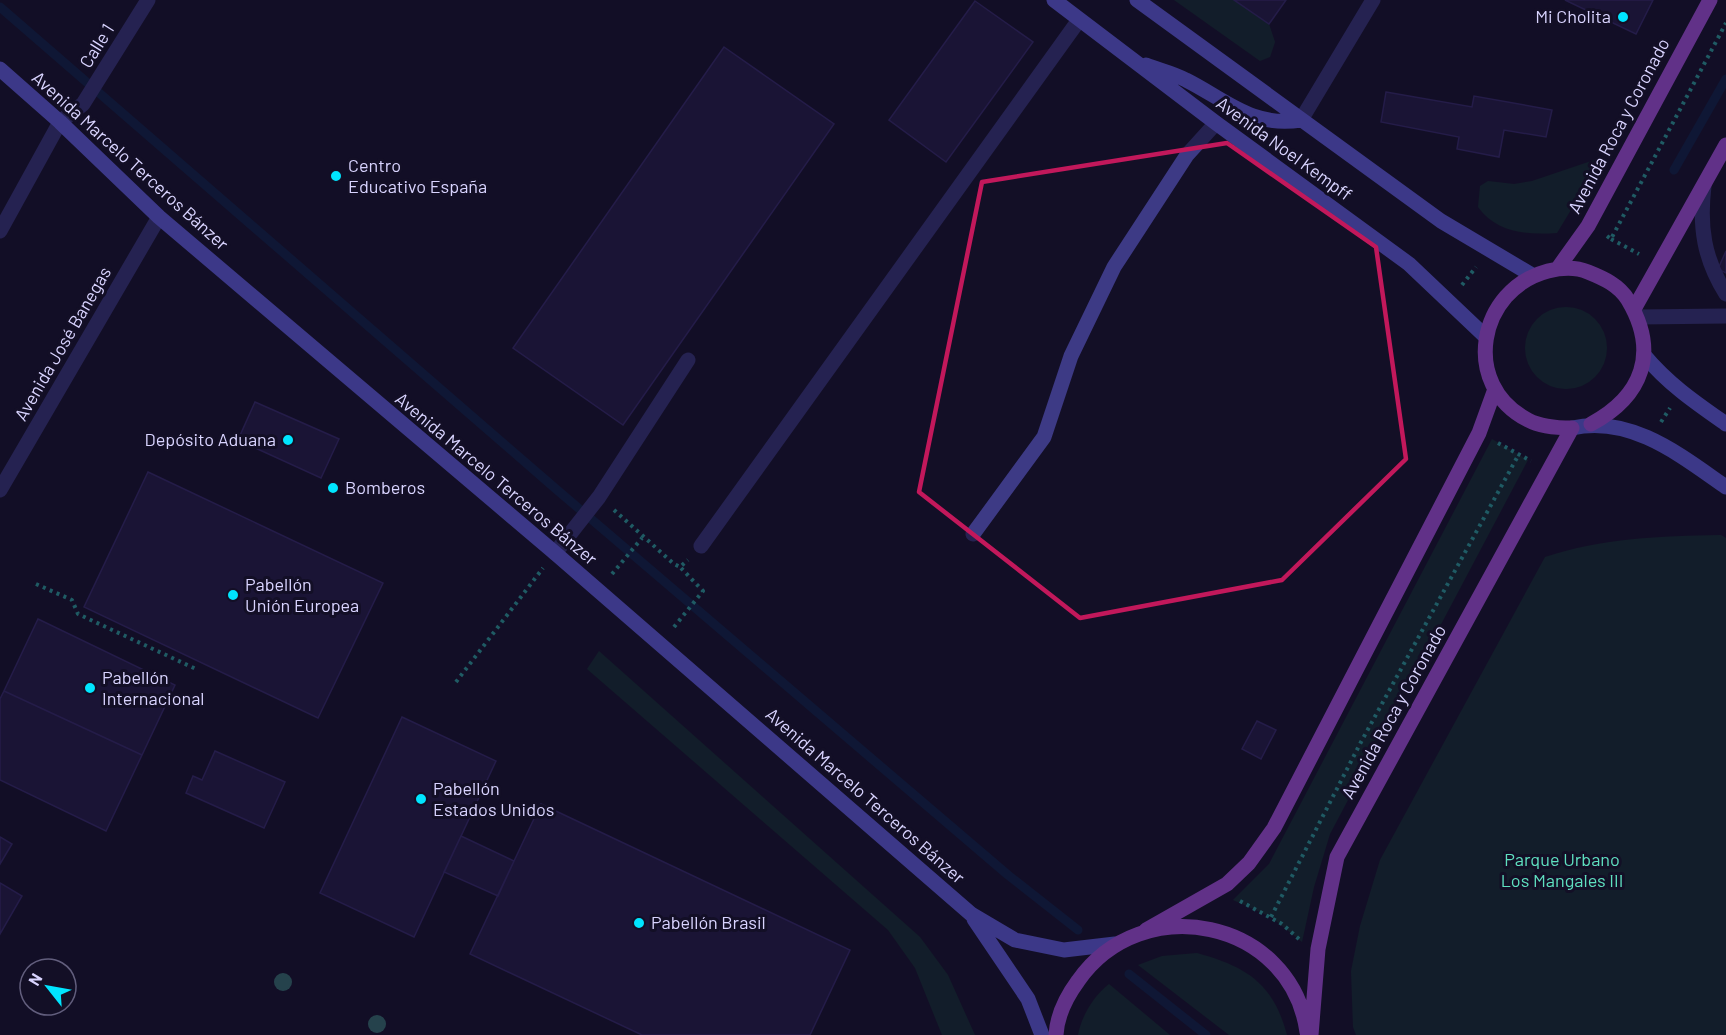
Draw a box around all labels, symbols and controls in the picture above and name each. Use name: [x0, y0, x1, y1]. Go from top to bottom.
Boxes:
place label: Mi Cholita: [1535, 5, 1611, 27]
marker: Mi Cholita: [1616, 10, 1630, 24]
street label: Calle 1: [74, 19, 118, 72]
street label: Avenida Roca y Coronado: [1563, 34, 1674, 217]
street label: Avenida Marcelo Terceros Bánzer: [28, 66, 234, 255]
street label: Avenida Noel Kempff: [1212, 92, 1357, 205]
place label: Centro Educativo España: [348, 154, 487, 197]
marker: Centro Educativo España: [329, 169, 343, 183]
street label: Avenida José Banegas: [9, 263, 115, 424]
street label: Avenida Marcelo Terceros Bánzer: [391, 387, 602, 569]
place label: Depósito Aduana: [145, 428, 276, 450]
marker: Depósito Aduana: [281, 433, 295, 447]
place label: Bomberos: [345, 476, 425, 498]
marker: Bomberos: [326, 481, 340, 495]
place label: Pabellón Unión Europea: [245, 573, 359, 616]
marker: Pabellón Unión Europea: [226, 588, 240, 602]
street label: Avenida Roca y Coronado: [1336, 621, 1450, 802]
place label: Pabellón Internacional: [102, 666, 205, 709]
marker: Pabellón Internacional: [83, 681, 97, 695]
street label: Avenida Marcelo Terceros Bánzer: [762, 703, 970, 888]
place label: Pabellón Estados Unidos: [433, 777, 554, 820]
marker: Pabellón Estados Unidos: [414, 792, 428, 806]
park label: Parque Urbano Los Mangales III: [1501, 848, 1623, 891]
place label: Pabellón Brasil: [651, 911, 766, 933]
marker: Pabellón Brasil: [632, 916, 646, 930]
north arrow: [18, 957, 78, 1017]
text: N: [24, 970, 46, 988]

